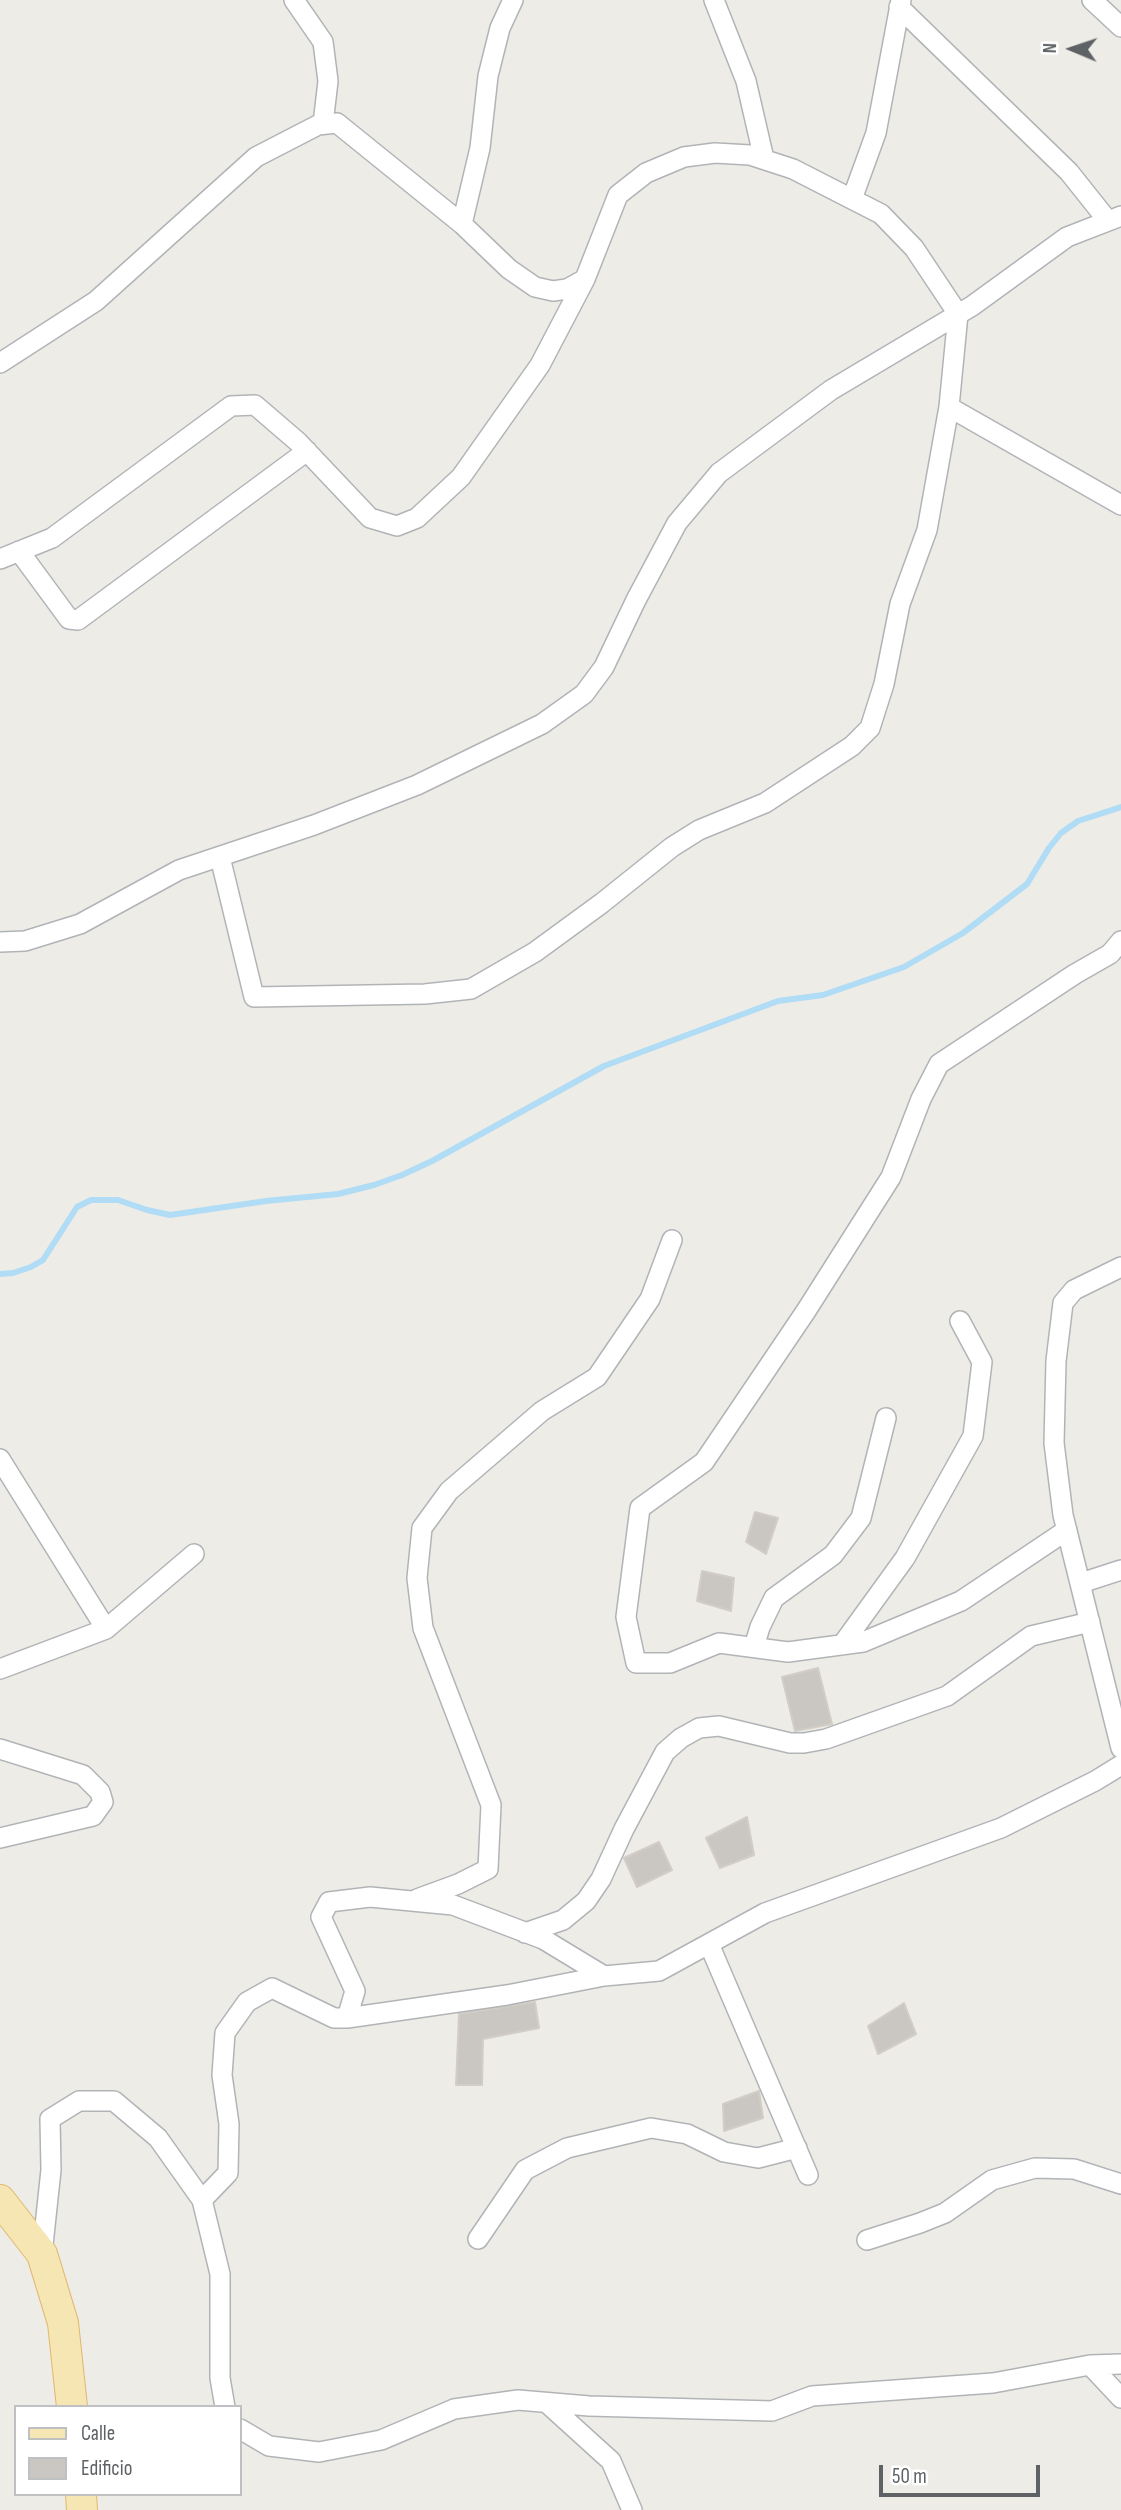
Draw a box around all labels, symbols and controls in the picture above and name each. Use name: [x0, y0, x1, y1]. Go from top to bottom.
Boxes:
north arrow: [1037, 14, 1107, 84]
text: N: [1039, 43, 1062, 54]
legend: [14, 2405, 242, 2496]
text: Calle: [81, 2421, 115, 2446]
scale bar: [883, 2450, 1044, 2494]
text: Edificio: [81, 2456, 132, 2481]
text: 50 m: [892, 2464, 927, 2489]

